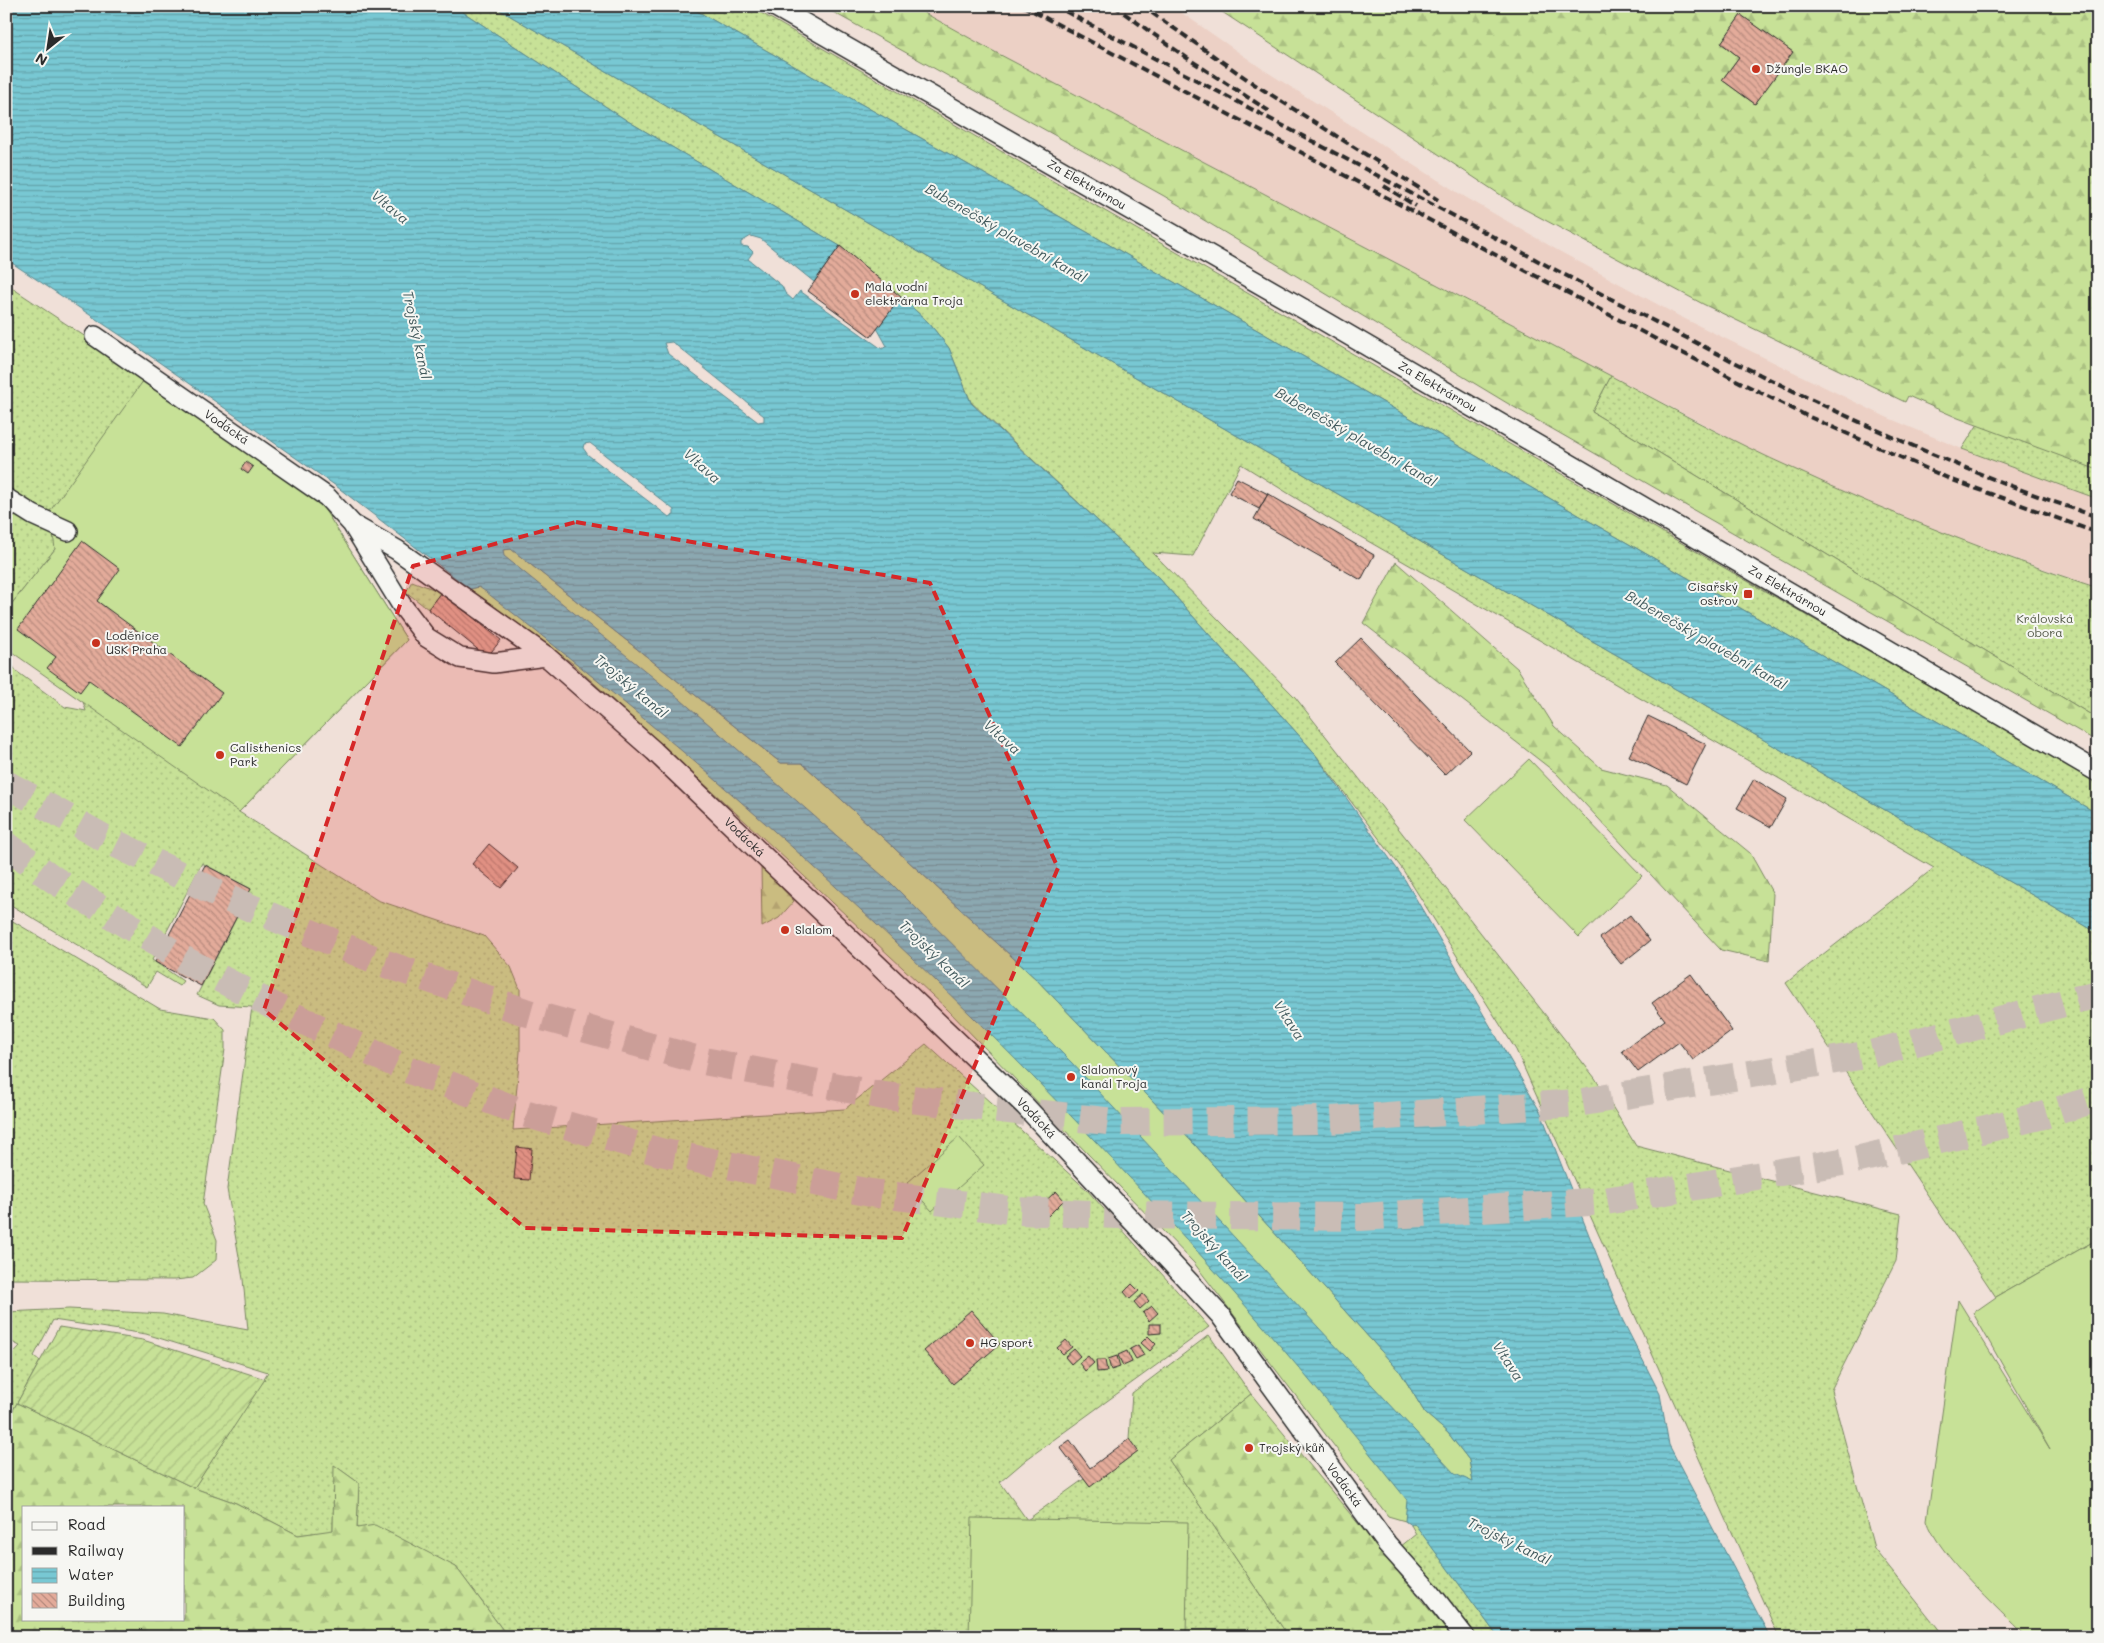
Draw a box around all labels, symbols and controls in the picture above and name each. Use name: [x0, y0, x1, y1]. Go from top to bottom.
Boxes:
north arrow: [22, 22, 72, 72]
text: N: [32, 49, 51, 71]
place label: Džungle BKAO: [1766, 60, 1848, 76]
marker: Džungle BKAO: [1750, 63, 1762, 75]
street label: Za Elektrárnou: [1045, 155, 1129, 213]
water label: Bubenečský plavební kanál: [922, 179, 1091, 287]
water label: Vltava: [367, 185, 413, 228]
place label: Malá vodní elektrárna Troja: [865, 278, 963, 308]
marker: Malá vodní elektrárna Troja: [849, 288, 861, 300]
water label: Trojský kanál: [399, 289, 436, 381]
street label: Za Elektrárnou: [1396, 357, 1480, 415]
water label: Bubenečský plavební kanál: [1272, 383, 1441, 491]
street label: Vodácká: [202, 405, 252, 447]
water label: Vltava: [680, 444, 725, 487]
street label: Za Elektrárnou: [1746, 561, 1830, 619]
place label: Císařský ostrov: [1688, 578, 1738, 608]
water label: Bubenečský plavební kanál: [1622, 586, 1791, 694]
marker: Císařský ostrov: [1742, 588, 1754, 600]
park label: Královská obora: [2017, 610, 2073, 640]
place label: Loděnice USK Praha: [106, 627, 167, 657]
marker: Loděnice USK Praha: [90, 637, 102, 649]
water label: Trojský kanál: [591, 649, 672, 722]
water label: Vltava: [980, 715, 1025, 758]
place label: Calisthenics Park: [230, 739, 301, 769]
marker: Calisthenics Park: [214, 749, 226, 761]
street label: Vodácká: [721, 813, 769, 860]
water label: Trojský kanál: [895, 916, 974, 992]
place label: Slalom: [795, 921, 832, 937]
marker: Slalom: [779, 924, 791, 936]
water label: Vltava: [1269, 996, 1309, 1043]
place label: Slalomový kanál Troja: [1081, 1061, 1147, 1091]
marker: Slalomový kanál Troja: [1065, 1071, 1077, 1083]
street label: Vodácká: [1014, 1093, 1060, 1141]
water label: Trojský kanál: [1177, 1206, 1252, 1286]
place label: HG sport: [980, 1334, 1033, 1350]
marker: HG sport: [964, 1337, 976, 1349]
water label: Vltava: [1488, 1337, 1528, 1384]
place label: Trojský kůň: [1259, 1439, 1325, 1455]
marker: Trojský kůň: [1243, 1442, 1255, 1454]
street label: Vodácká: [1323, 1459, 1366, 1510]
legend: [22, 1506, 185, 1620]
water label: Trojský kanál: [1465, 1512, 1554, 1569]
text: Road: [68, 1514, 105, 1534]
text: Railway: [68, 1540, 124, 1560]
text: Water: [68, 1564, 114, 1584]
text: Building: [68, 1590, 125, 1610]

